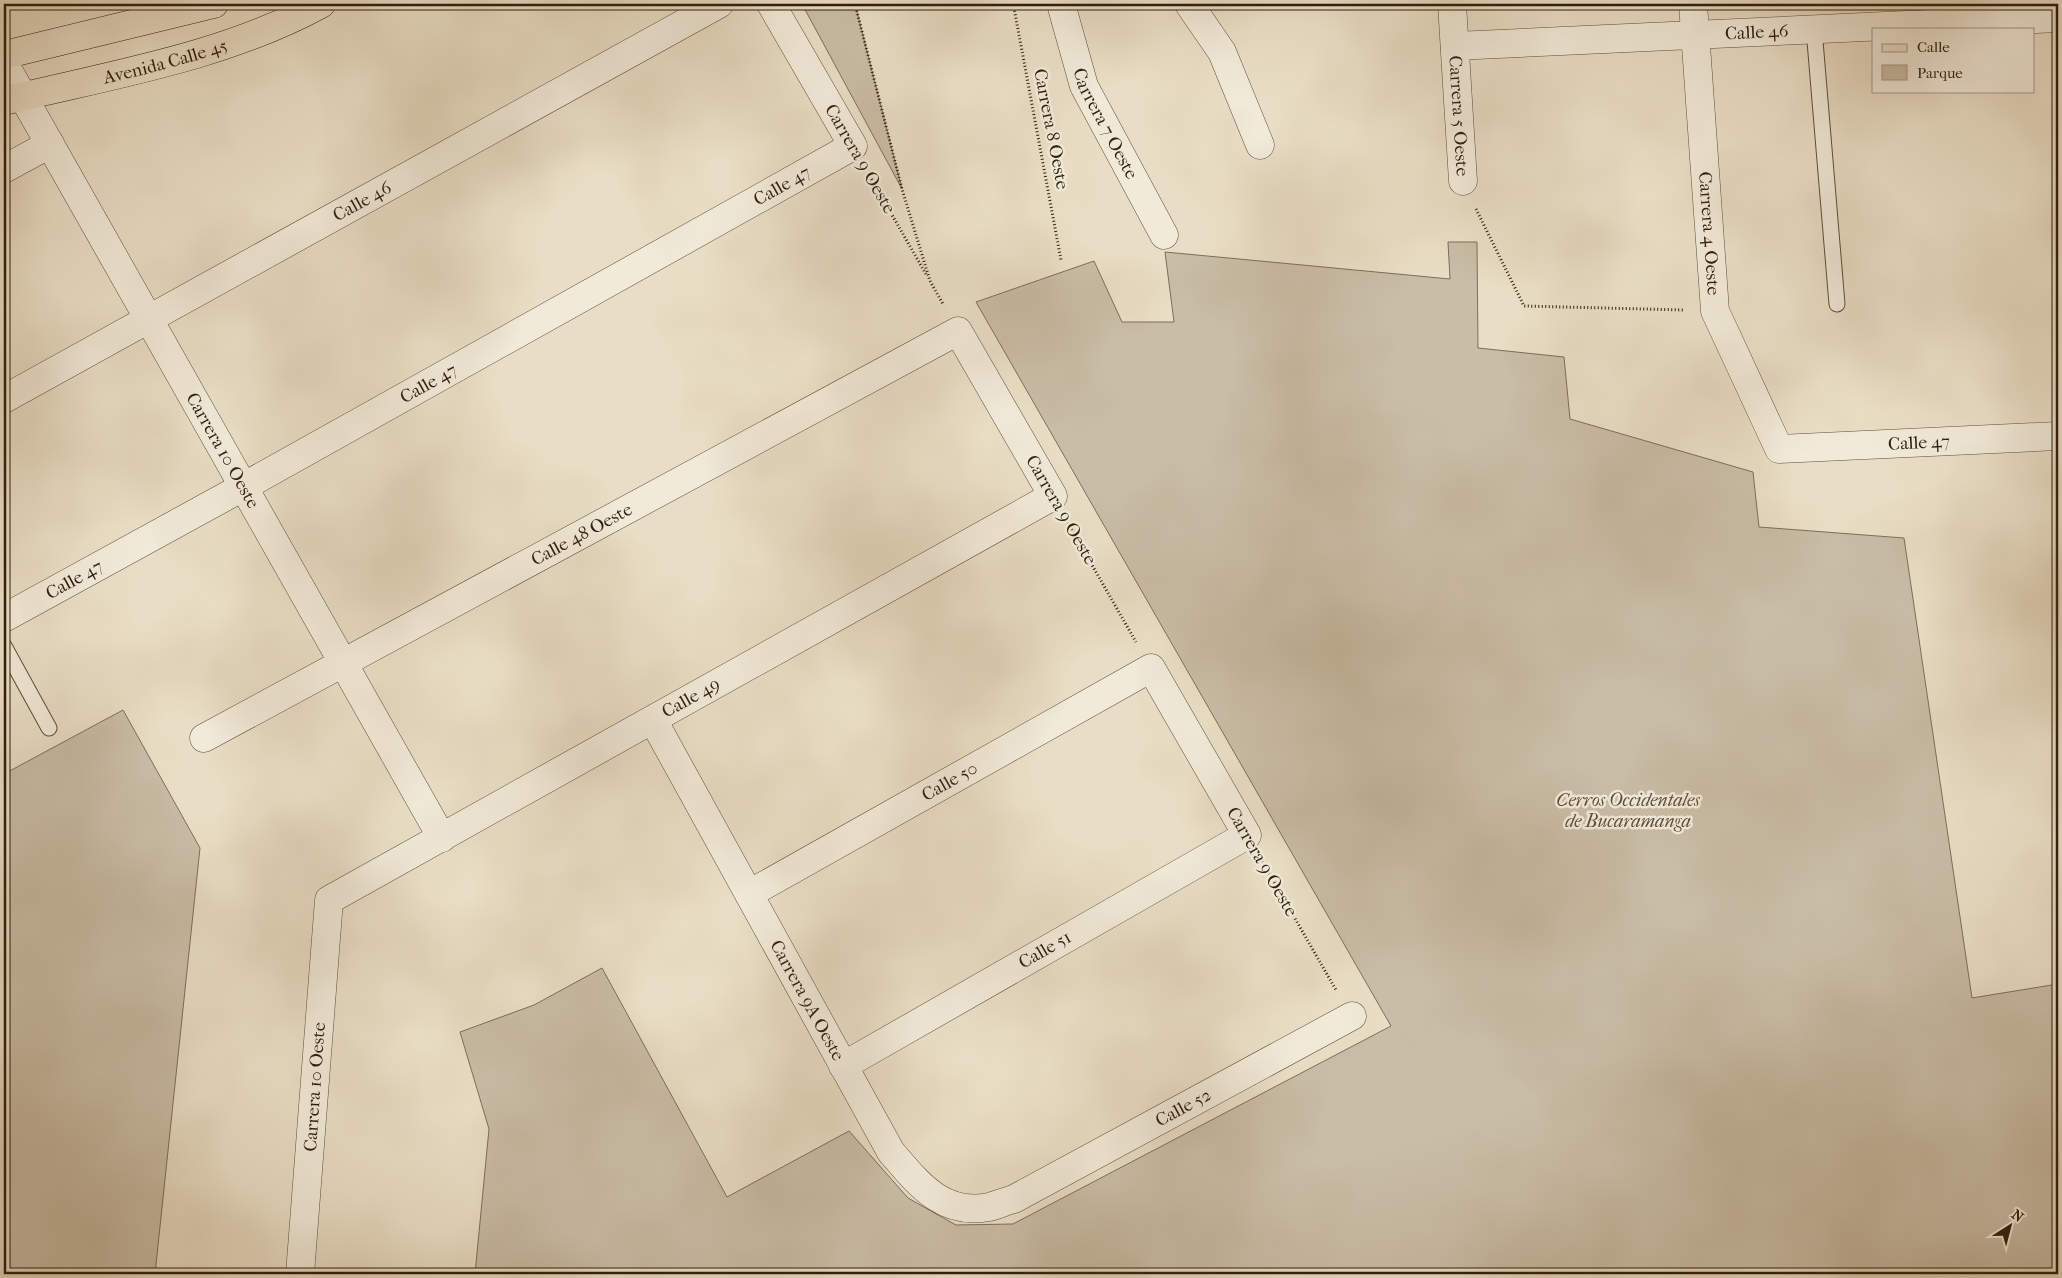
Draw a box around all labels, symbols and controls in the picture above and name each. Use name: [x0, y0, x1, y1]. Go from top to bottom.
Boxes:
street label: Calle 46: [1724, 20, 1789, 44]
legend: [1872, 28, 2034, 92]
street label: Avenida Calle 45: [100, 34, 230, 88]
text: Calle: [1917, 38, 1950, 56]
street label: Carrera 5 Oeste: [1445, 55, 1473, 177]
text: Parque: [1917, 64, 1963, 82]
street label: Carrera 7 Oeste: [1069, 66, 1142, 183]
street label: Carrera 8 Oeste: [1029, 67, 1073, 191]
street label: Carrera 9 Oeste: [820, 101, 900, 218]
street label: Calle 47: [750, 161, 814, 210]
street label: Carrera 4 Oeste: [1695, 171, 1724, 296]
street label: Calle 46: [329, 177, 395, 226]
street label: Calle 47: [396, 359, 461, 408]
street label: Carrera 10 Oeste: [182, 389, 264, 512]
street label: Calle 47: [1888, 431, 1951, 454]
street label: Carrera 9 Oeste: [1021, 452, 1101, 569]
street label: Calle 48 Oeste: [527, 498, 636, 570]
street label: Calle 47: [42, 555, 107, 604]
street label: Calle 49: [658, 674, 724, 722]
street label: Calle 50: [918, 757, 981, 805]
park label: Cerros Occidentales de Bucaramanga: [1556, 790, 1700, 832]
street label: Carrera 9 Oeste: [1222, 804, 1302, 921]
street label: Calle 51: [1015, 927, 1075, 973]
street label: Carrera 9A Oeste: [766, 936, 849, 1064]
street label: Carrera 10 Oeste: [300, 1022, 330, 1152]
street label: Calle 52: [1152, 1084, 1215, 1131]
north arrow: [1984, 1200, 2034, 1250]
text: N: [2008, 1206, 2027, 1226]

